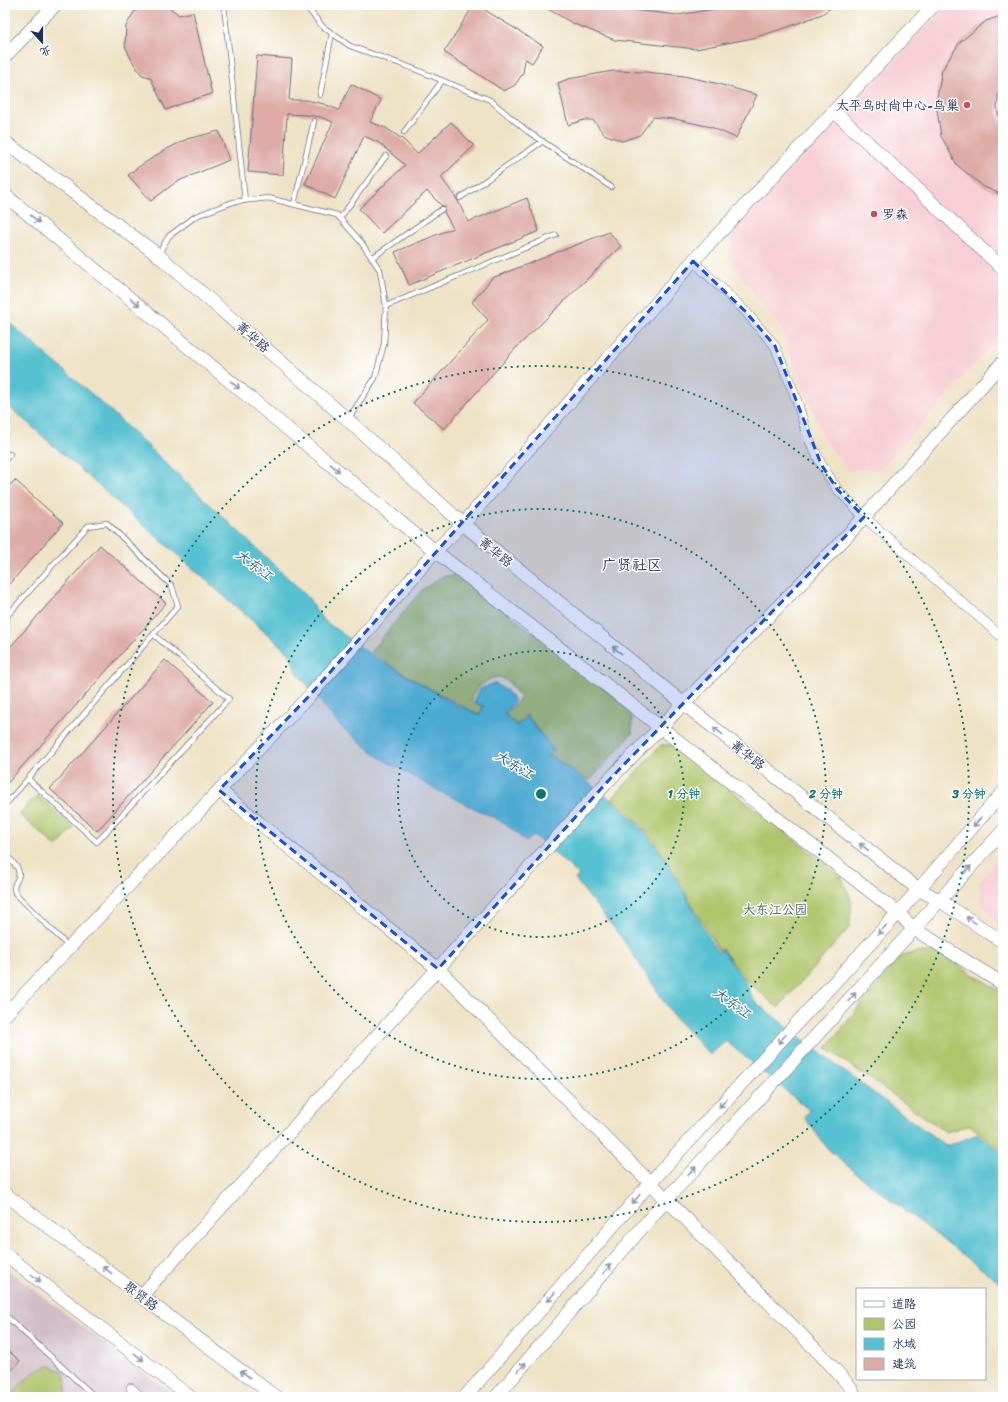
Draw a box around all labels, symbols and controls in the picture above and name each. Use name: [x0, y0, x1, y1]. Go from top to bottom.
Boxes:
north arrow: [22, 22, 62, 62]
text: 北: [37, 40, 54, 62]
place label: 太平鸟时尚中心-鸟巢: [836, 94, 959, 117]
marker: 太平鸟时尚中心-鸟巢: [962, 100, 972, 110]
place label: 罗森: [882, 203, 908, 226]
marker: 罗森: [869, 209, 879, 219]
one-way arrow: [30, 215, 40, 224]
one-way arrow: [130, 298, 141, 307]
street label: 菁华路: [231, 316, 275, 358]
one-way arrow: [230, 381, 241, 390]
one-way arrow: [330, 464, 341, 473]
street label: 菁华路: [474, 531, 518, 573]
water label: 大东江: [230, 542, 279, 588]
district label: 广贤社区: [602, 552, 662, 578]
one-way arrow: [612, 645, 622, 654]
one-way arrow: [713, 727, 724, 736]
street label: 菁华路: [726, 734, 770, 776]
water label: 大东江: [490, 743, 539, 787]
text: 1 分钟: [668, 783, 700, 805]
text: 2 分钟: [808, 783, 843, 805]
text: 3 分钟: [951, 783, 986, 805]
centre of rings: [534, 787, 548, 801]
one-way arrow: [973, 816, 982, 827]
one-way arrow: [859, 842, 870, 851]
one-way arrow: [962, 865, 971, 875]
park label: 大东江公园: [742, 898, 808, 921]
one-way arrow: [965, 916, 976, 925]
one-way arrow: [878, 924, 887, 934]
water label: 大东江: [708, 981, 757, 1026]
one-way arrow: [847, 992, 856, 1002]
one-way arrow: [777, 1034, 786, 1044]
one-way arrow: [719, 1098, 728, 1108]
one-way arrow: [688, 1166, 697, 1176]
one-way arrow: [631, 1194, 641, 1204]
one-way arrow: [602, 1264, 611, 1274]
one-way arrow: [102, 1266, 113, 1275]
one-way arrow: [30, 1274, 41, 1282]
street label: 聚贤路: [118, 1275, 164, 1317]
legend: [856, 1288, 986, 1380]
one-way arrow: [547, 1292, 556, 1302]
text: 道路: [892, 1293, 916, 1315]
text: 公园: [892, 1313, 916, 1335]
text: 水域: [892, 1333, 916, 1355]
one-way arrow: [133, 1353, 144, 1362]
text: 建筑: [892, 1353, 916, 1375]
one-way arrow: [517, 1362, 526, 1373]
one-way arrow: [239, 1369, 250, 1378]

